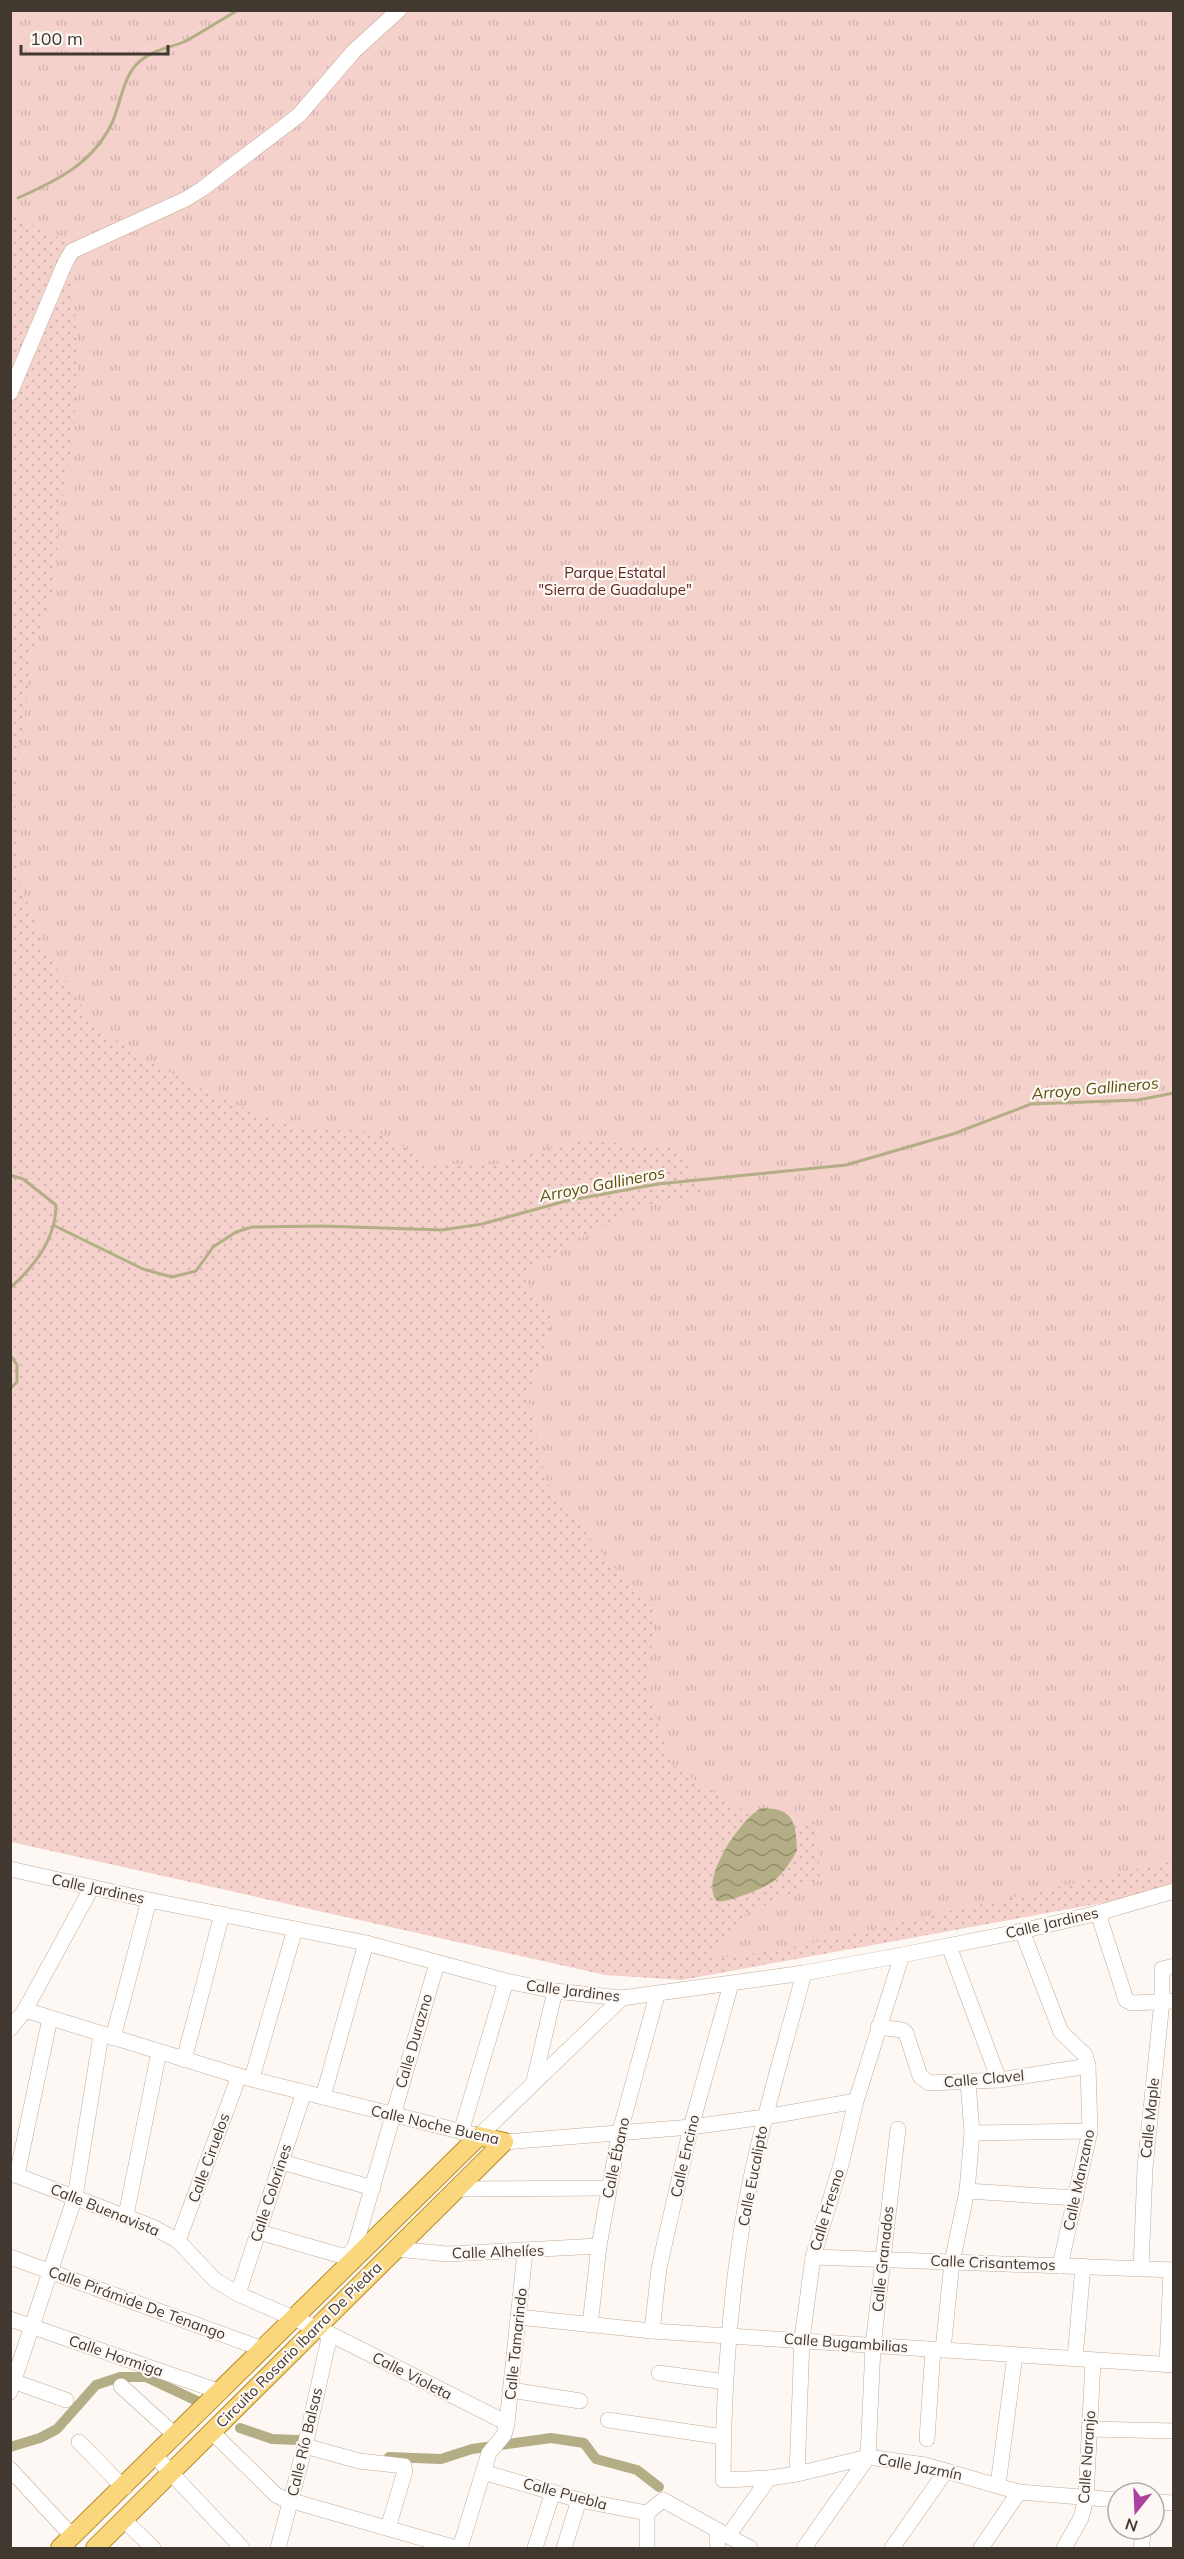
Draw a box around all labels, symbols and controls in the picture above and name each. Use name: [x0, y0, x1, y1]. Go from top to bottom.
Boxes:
scale bar: [21, 18, 168, 56]
text: 100 m: [30, 27, 83, 50]
park label: Parque Estatal "Sierra de Guadalupe": [538, 563, 692, 599]
water label: Arroyo Gallineros: [1030, 1072, 1159, 1104]
water label: Arroyo Gallineros: [537, 1162, 667, 1206]
street label: Calle Jardines: [50, 1869, 146, 1908]
street label: Calle Jardines: [1004, 1903, 1100, 1942]
street label: Calle Jardines: [525, 1975, 621, 2006]
street label: Calle Durazno: [391, 1991, 436, 2090]
street label: Calle Clavel: [943, 2066, 1025, 2091]
street label: Calle Maple: [1136, 2077, 1163, 2159]
street label: Calle Noche Buena: [369, 2101, 501, 2149]
street label: Calle Ciruelos: [184, 2110, 234, 2205]
street label: Calle Encino: [666, 2113, 703, 2199]
street label: Calle Ébano: [598, 2116, 633, 2200]
street label: Calle Eucalipto: [733, 2124, 772, 2228]
street label: Calle Manzano: [1059, 2128, 1099, 2232]
street label: Calle Colorines: [246, 2141, 295, 2244]
street label: Calle Fresno: [805, 2167, 848, 2253]
street label: Calle Buenavista: [48, 2179, 163, 2240]
street label: Calle Granados: [867, 2205, 898, 2313]
street label: Calle Alhelíes: [451, 2240, 545, 2263]
street label: Calle Crisantemos: [930, 2251, 1056, 2274]
street label: Circuito Rosario Ibarra De Piedra: [212, 2258, 386, 2432]
street label: Calle Pirámide De Tenango: [46, 2262, 228, 2344]
street label: Calle Tamarindo: [500, 2287, 531, 2401]
street label: Calle Bugambilias: [783, 2329, 909, 2356]
street label: Calle Hormiga: [66, 2331, 166, 2381]
street label: Calle Violeta: [369, 2347, 455, 2404]
street label: Calle Río Balsas: [283, 2386, 326, 2498]
street label: Calle Naranjo: [1074, 2410, 1099, 2504]
street label: Calle Jazmín: [876, 2449, 964, 2484]
street label: Calle Puebla: [521, 2473, 609, 2514]
north arrow: [1106, 2481, 1166, 2541]
text: N: [1123, 2514, 1140, 2537]

